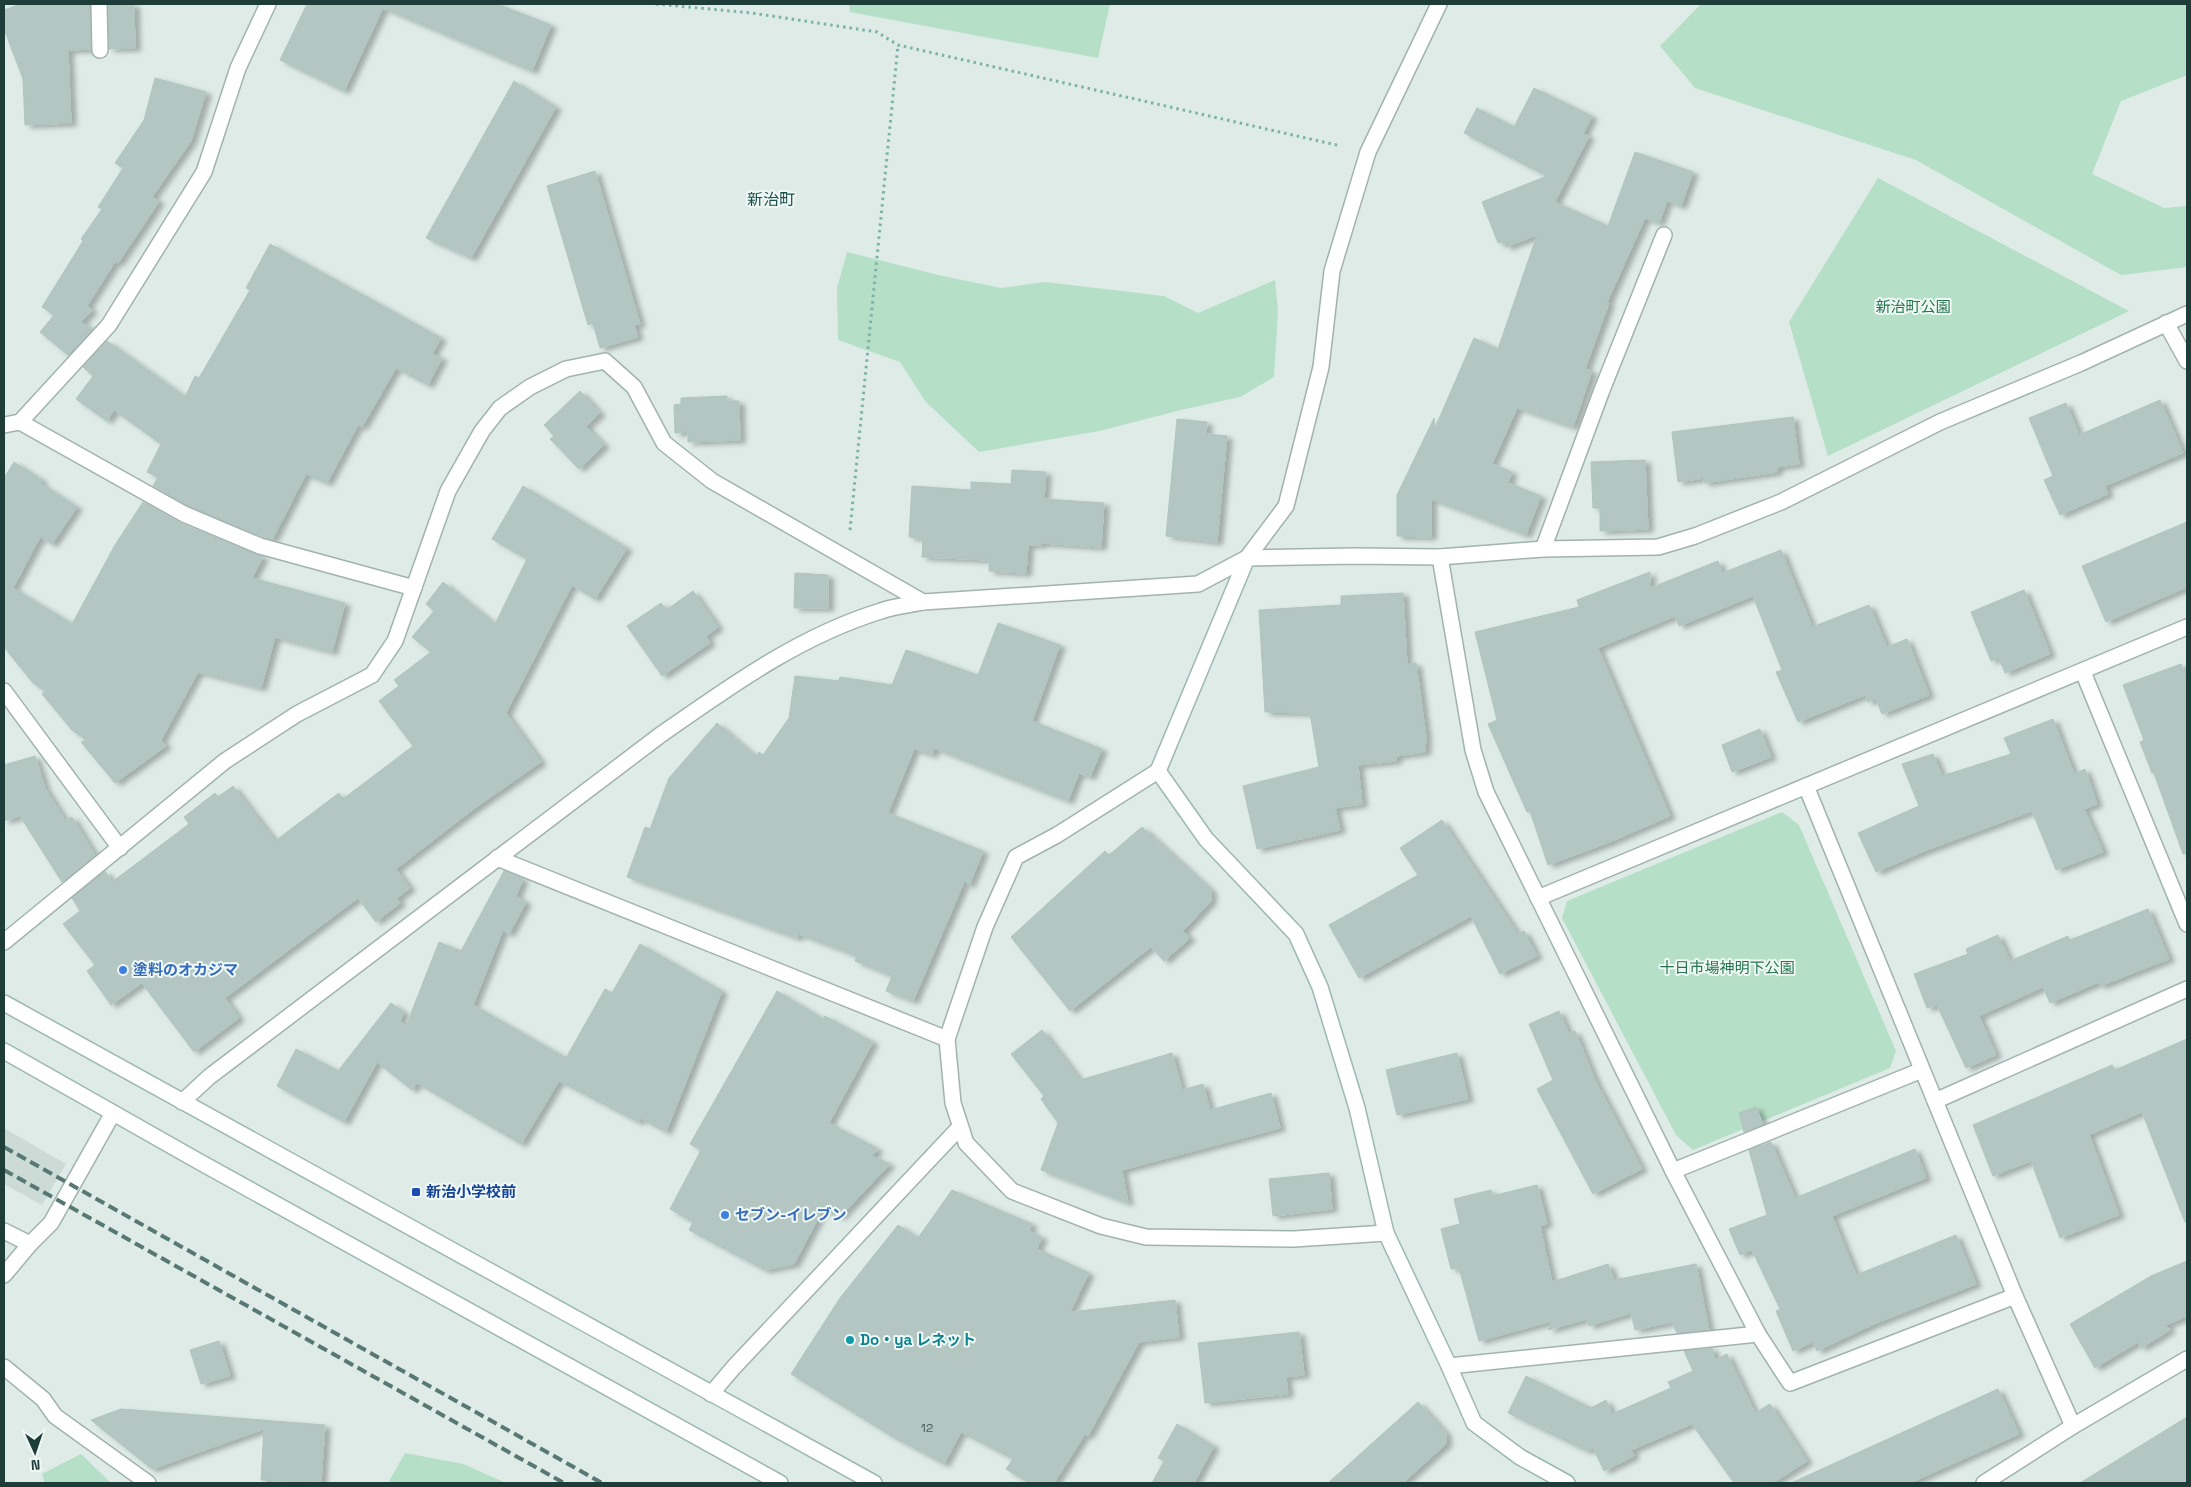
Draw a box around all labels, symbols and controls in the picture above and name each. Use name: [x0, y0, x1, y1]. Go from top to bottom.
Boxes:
district label: 新治町: [747, 189, 795, 210]
park label: 新治町公園: [1875, 297, 1951, 316]
park label: 十日市場神明下公園: [1659, 958, 1795, 977]
place label: 塗料のオカジマ: [133, 960, 238, 979]
marker: 塗料のオカジマ: [117, 964, 129, 976]
place label: 新治小学校前: [426, 1182, 516, 1201]
marker: 新治小学校前: [410, 1186, 422, 1198]
place label: セブン-イレブン: [735, 1205, 846, 1224]
marker: セブン-イレブン: [719, 1209, 731, 1221]
place label: Do・ya レネット: [860, 1330, 976, 1349]
marker: Do・ya レネット: [844, 1334, 856, 1346]
house number: 12: [921, 1420, 933, 1436]
north arrow: [10, 1427, 60, 1477]
text: N: [31, 1456, 41, 1474]

